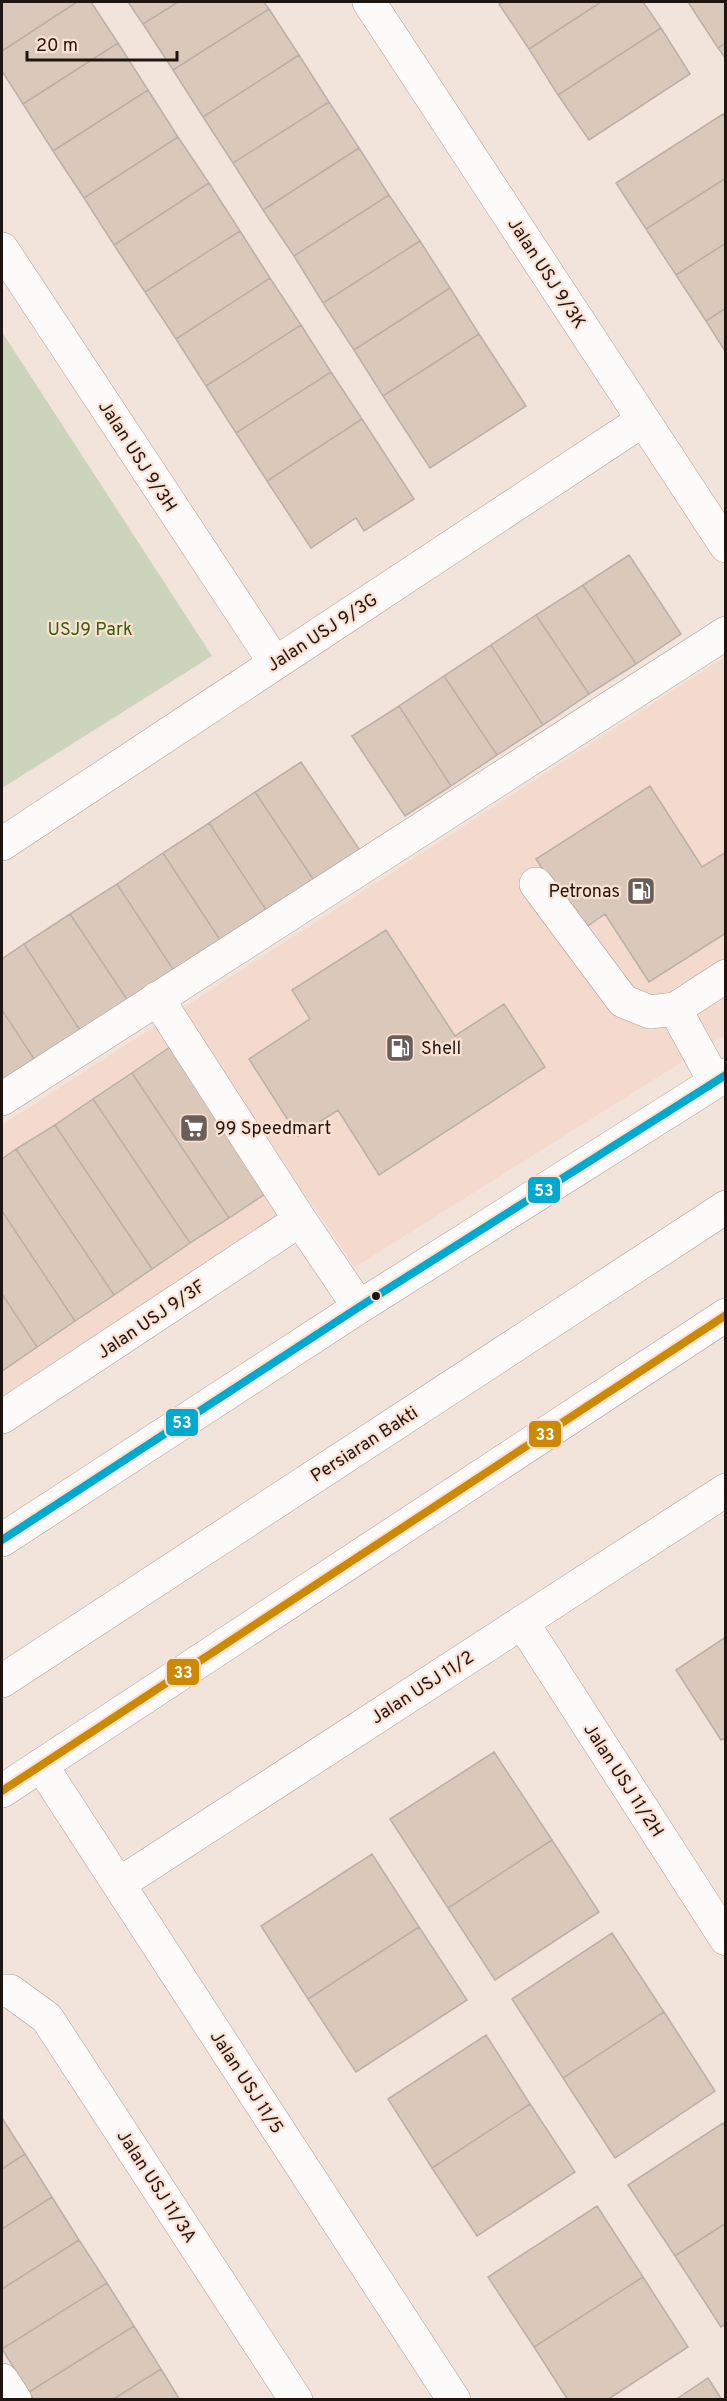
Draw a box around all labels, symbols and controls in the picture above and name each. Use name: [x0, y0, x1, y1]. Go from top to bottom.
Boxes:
scale bar: [27, 24, 177, 62]
text: 20 m: [36, 35, 78, 58]
street label: Jalan USJ 9/3K: [501, 214, 590, 334]
street label: Jalan USJ 9/3H: [92, 397, 181, 517]
street label: Jalan USJ 9/3G: [263, 589, 383, 678]
park label: USJ9 Park: [48, 619, 132, 642]
fuel station icon: Petronas: [625, 875, 657, 907]
place label: Petronas: [548, 881, 620, 904]
fuel station icon: Shell: [384, 1032, 416, 1064]
place label: Shell: [421, 1038, 461, 1061]
supermarket icon: 99 Speedmart: [178, 1112, 210, 1144]
place label: 99 Speedmart: [215, 1118, 331, 1141]
line badge: 53: [527, 1176, 561, 1204]
text: 53: [534, 1182, 554, 1202]
street label: Jalan USJ 9/3F: [93, 1276, 210, 1365]
unlabelled marker: [370, 1290, 382, 1302]
street label: Persiaran Bakti: [307, 1402, 423, 1488]
line badge: 53: [165, 1408, 199, 1437]
text: 53: [172, 1414, 192, 1434]
line badge: 33: [528, 1420, 562, 1448]
text: 33: [535, 1426, 555, 1446]
street label: Jalan USJ 11/2: [367, 1646, 479, 1730]
line badge: 33: [166, 1658, 200, 1686]
text: 33: [173, 1664, 193, 1684]
street label: Jalan USJ 11/2H: [577, 1720, 668, 1842]
street label: Jalan USJ 11/5: [204, 2027, 288, 2139]
street label: Jalan USJ 11/3A: [111, 2126, 201, 2248]

